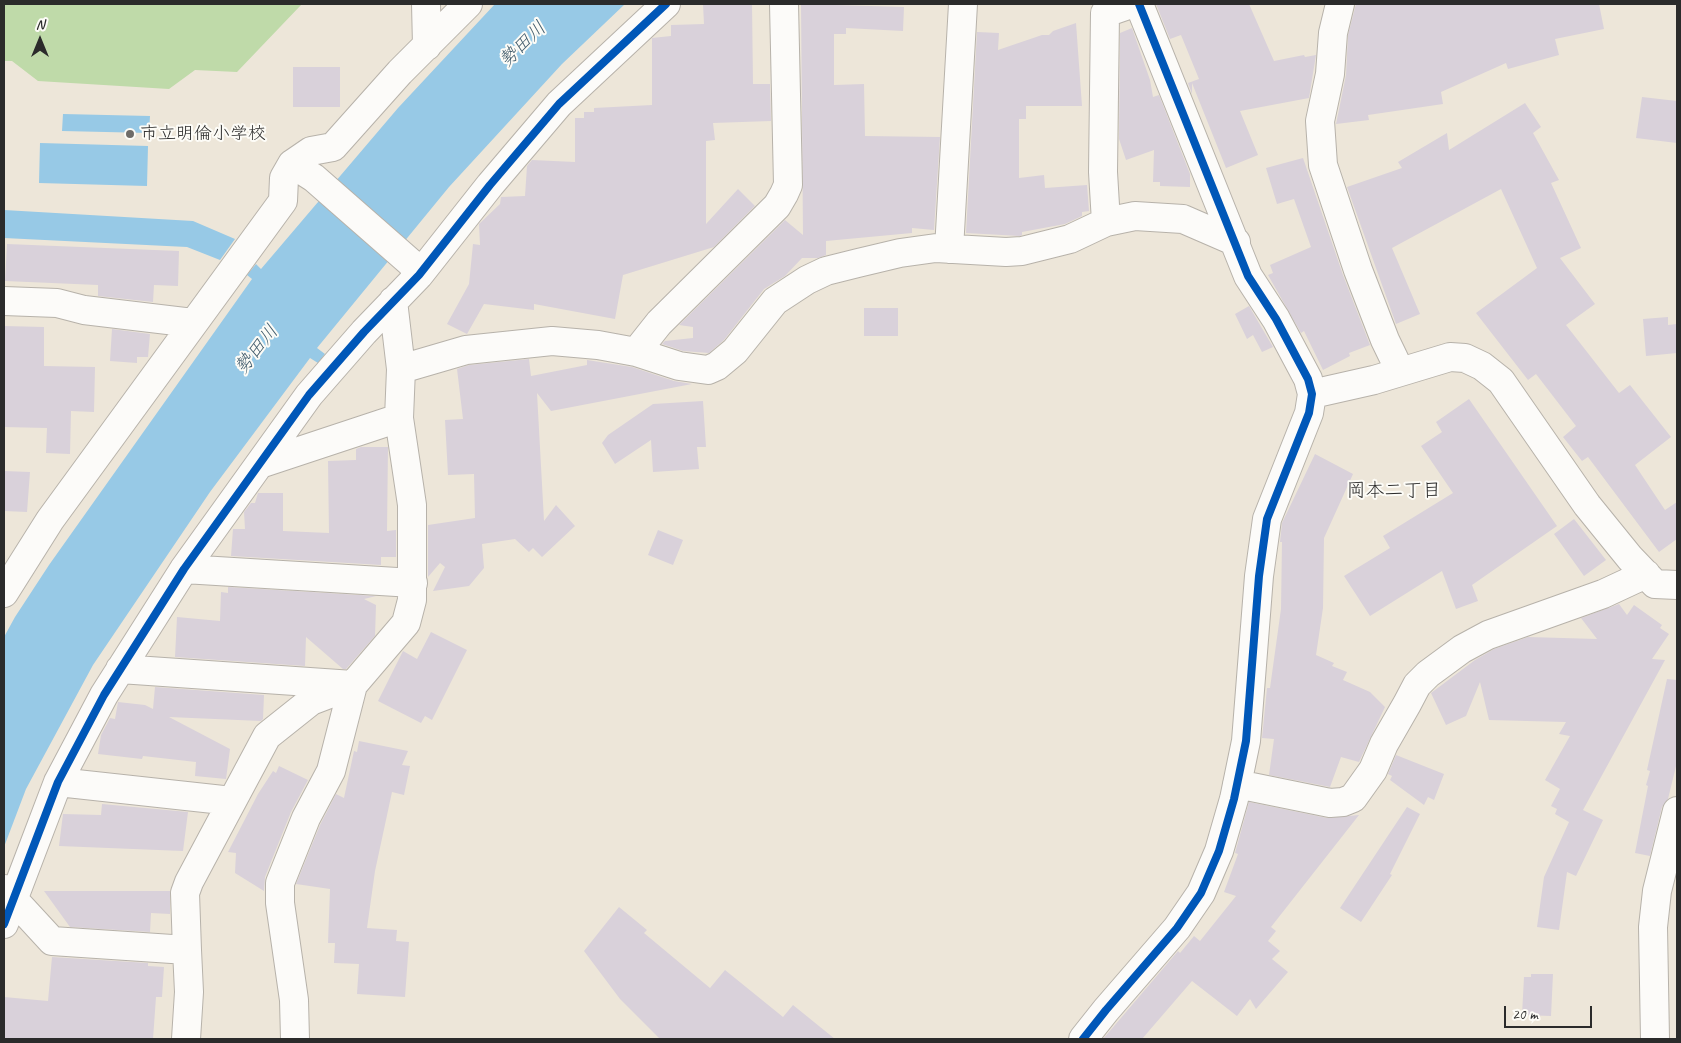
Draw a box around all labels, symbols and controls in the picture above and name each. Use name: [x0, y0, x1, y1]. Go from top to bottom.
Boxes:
north arrow: [15, 15, 65, 65]
text: N: [36, 16, 44, 33]
water label: 勢田川: [495, 17, 551, 73]
place label: 市立明倫小学校: [140, 123, 266, 145]
marker: 市立明倫小学校: [124, 128, 136, 140]
water label: 勢田川: [230, 321, 284, 379]
district label: 岡本二丁目: [1347, 480, 1441, 502]
scale bar: [1506, 996, 1594, 1028]
text: 20 m: [1512, 1005, 1538, 1024]

